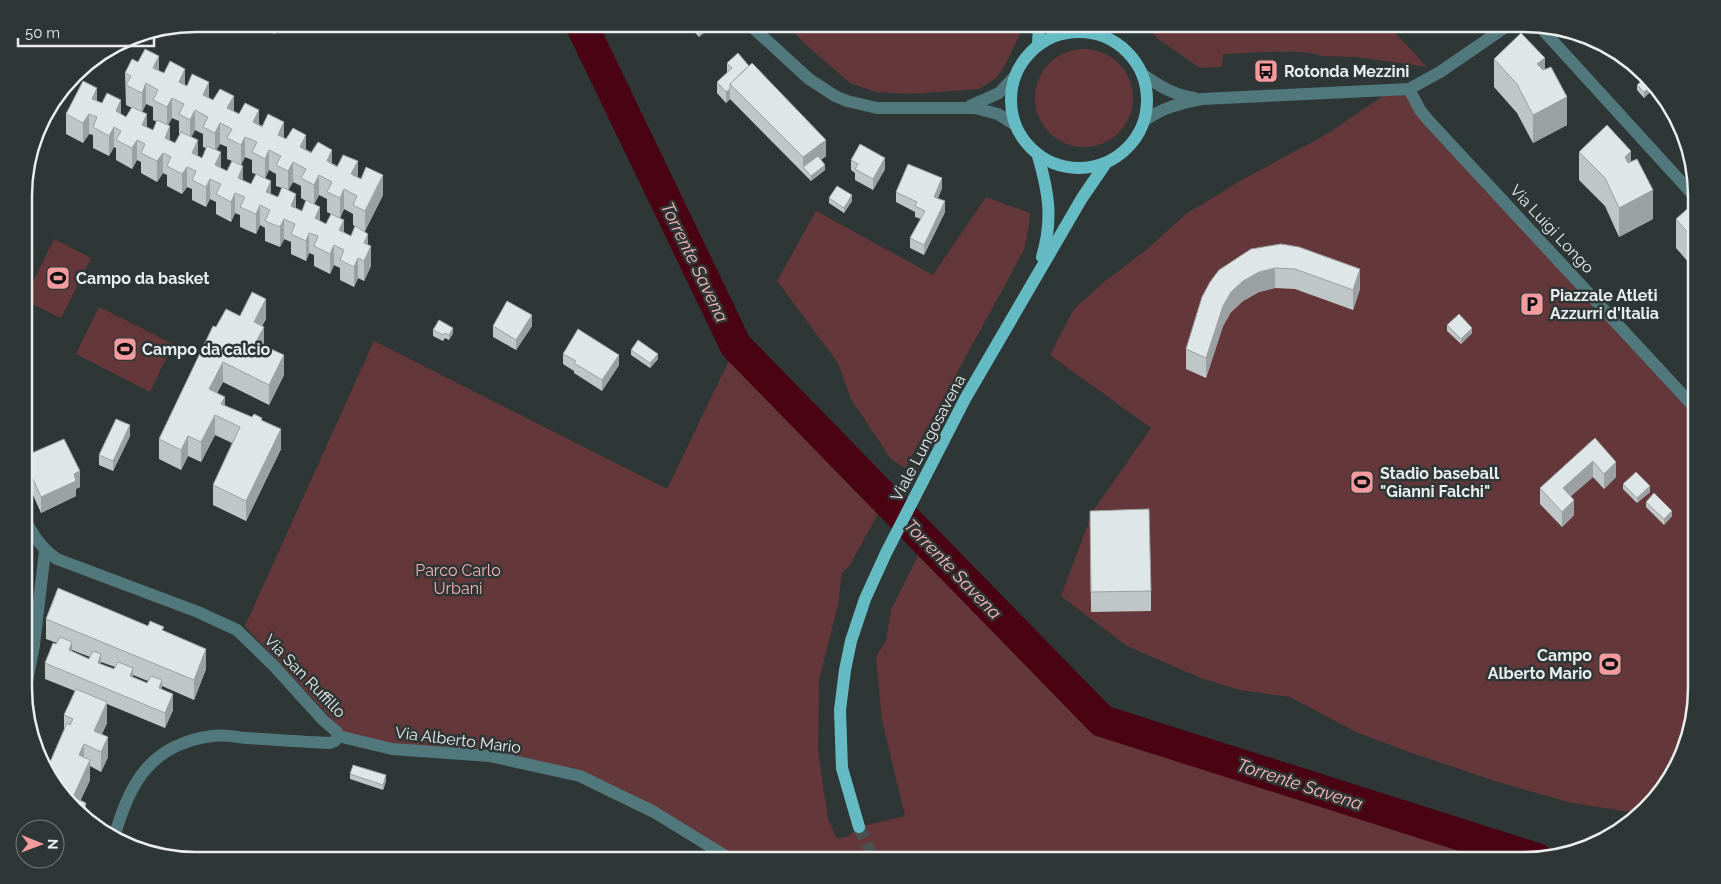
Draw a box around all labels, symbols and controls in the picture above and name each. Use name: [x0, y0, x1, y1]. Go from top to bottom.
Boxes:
scale bar: [18, 15, 154, 47]
text: 50 m: [25, 24, 60, 42]
bus stop icon: Rotonda Mezzini: [1253, 58, 1279, 84]
place label: Rotonda Mezzini: [1284, 62, 1409, 81]
street label: Via Luigi Longo: [1506, 181, 1598, 277]
water label: Torrente Savena: [657, 199, 733, 326]
sports icon: Campo da basket: [45, 265, 71, 291]
place label: Campo da basket: [76, 269, 209, 288]
place label: Piazzale Atleti Azzurri d'Italia: [1550, 286, 1659, 323]
parking icon: Piazzale Atleti Azzurri d'Italia: [1519, 291, 1545, 317]
sports icon: Campo da calcio: [112, 336, 138, 362]
place label: Campo da calcio: [142, 340, 270, 359]
street label: Viale Lungosavena: [887, 372, 969, 504]
place label: Stadio baseball "Gianni Falchi": [1380, 464, 1500, 501]
sports icon: Stadio baseball "Gianni Falchi": [1349, 469, 1375, 495]
water label: Torrente Savena: [900, 515, 1006, 623]
park label: Parco Carlo Urbani: [415, 561, 501, 598]
street label: Via San Ruffillo: [260, 630, 350, 722]
place label: Campo Alberto Mario: [1488, 646, 1592, 683]
sports icon: Campo Alberto Mario: [1597, 651, 1623, 677]
street label: Via Alberto Mario: [394, 723, 522, 757]
water label: Torrente Savena: [1235, 754, 1366, 814]
north arrow: [15, 819, 65, 869]
text: N: [45, 839, 61, 850]

